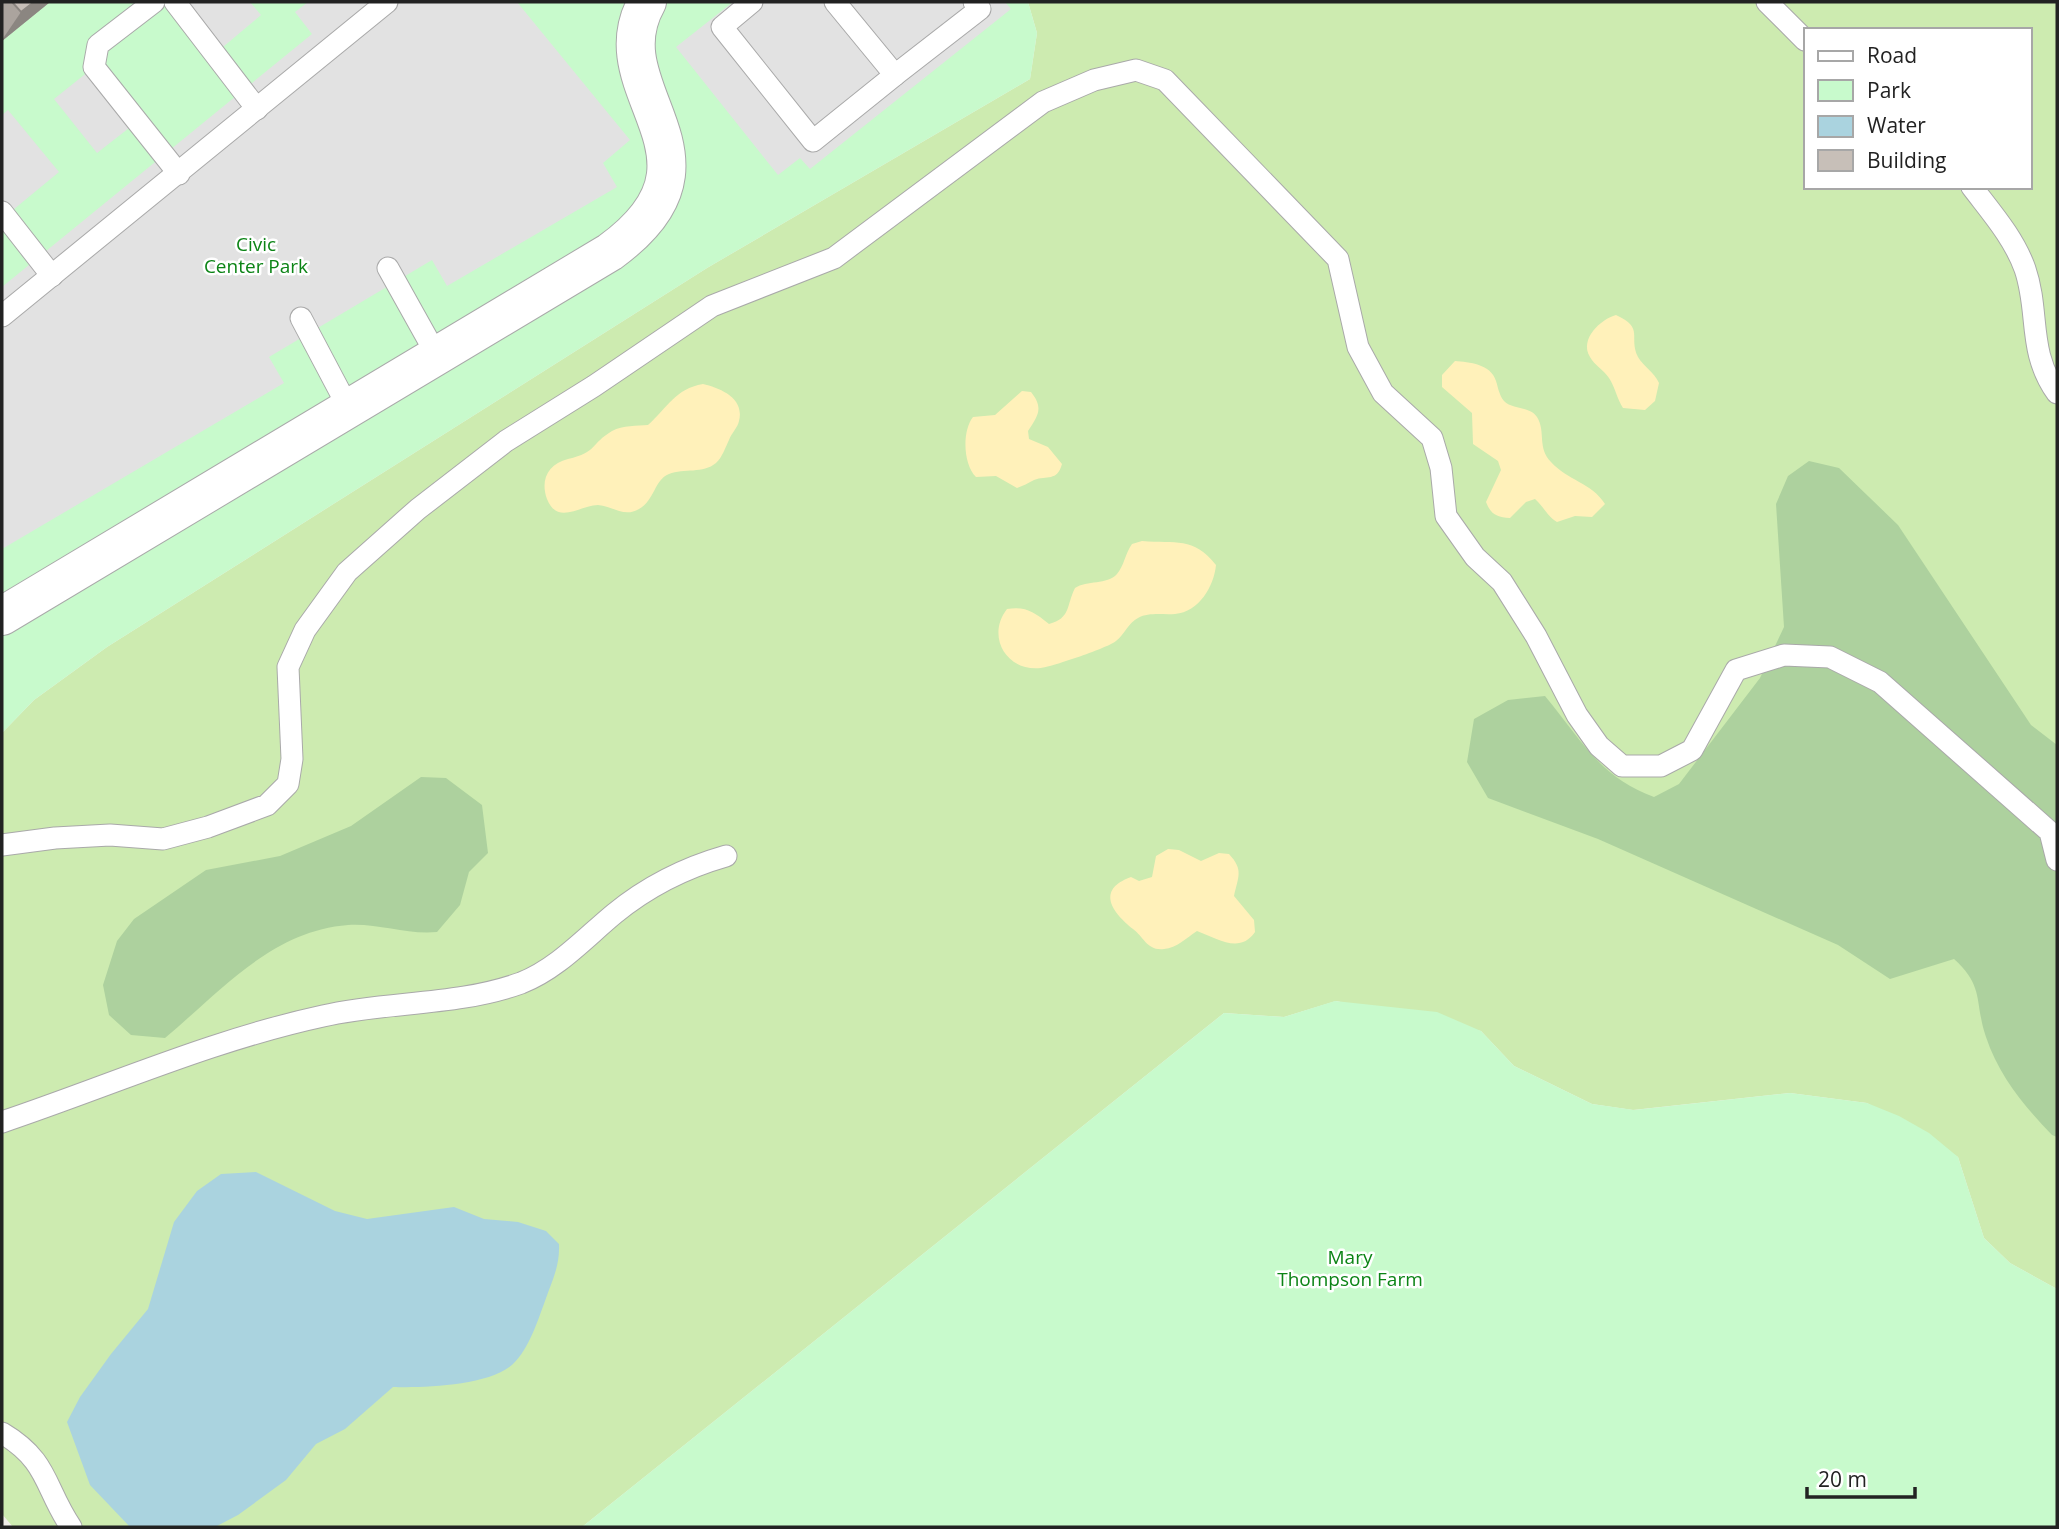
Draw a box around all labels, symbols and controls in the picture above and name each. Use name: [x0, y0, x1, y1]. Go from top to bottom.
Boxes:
legend: [1804, 28, 2031, 189]
text: Road: [1867, 41, 1917, 69]
text: Park: [1867, 76, 1911, 104]
text: Water: [1867, 111, 1926, 139]
text: Building: [1867, 146, 1946, 174]
park label: Civic Center Park: [204, 231, 308, 279]
park label: Mary Thompson Farm: [1277, 1244, 1423, 1292]
scale bar: [1807, 1456, 1916, 1500]
text: 20 m: [1818, 1465, 1867, 1493]

